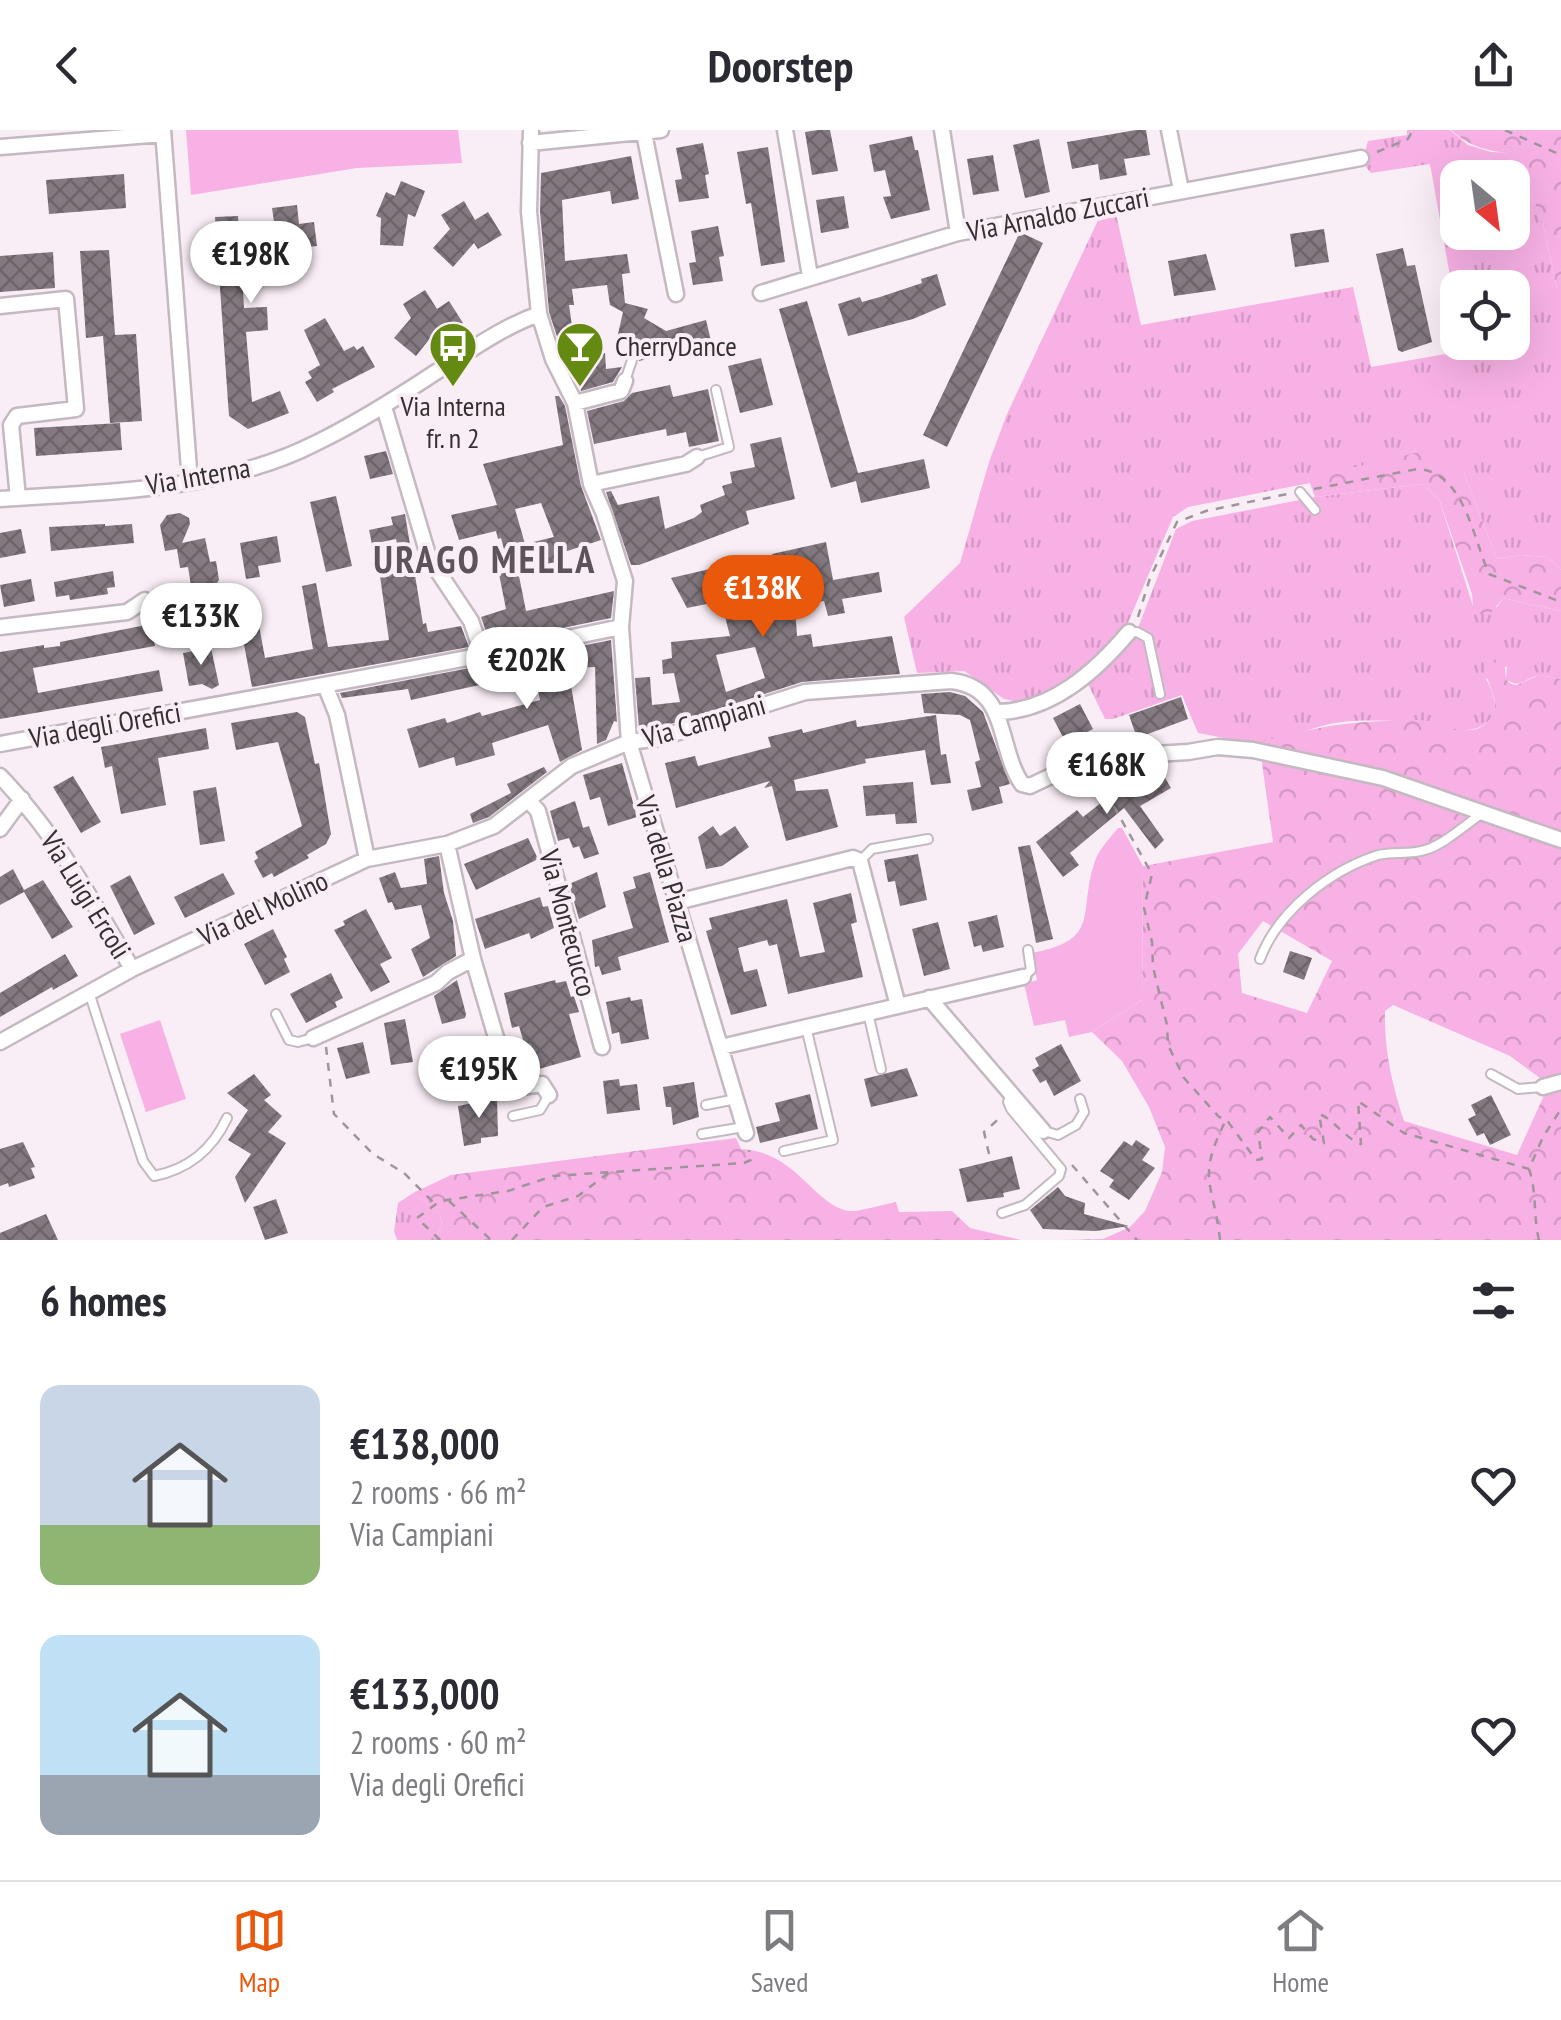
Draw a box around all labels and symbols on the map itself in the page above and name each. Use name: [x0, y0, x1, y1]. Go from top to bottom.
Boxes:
north arrow: [1440, 160, 1530, 250]
street label: Via Arnaldo Zuccari: [963, 178, 1152, 249]
pin: €198K: [181, 221, 321, 306]
bus stop icon: Via Interna fr. n 2: [427, 320, 479, 388]
bar icon: CherryDance: [554, 320, 606, 388]
place label: CherryDance: [615, 327, 737, 364]
place label: Via Interna fr. n 2: [399, 387, 506, 456]
street label: Via Interna: [142, 448, 253, 503]
district label: URAGO MELLA: [373, 534, 597, 583]
pin: €138K: [693, 555, 833, 640]
pin: €133K: [131, 583, 271, 668]
pin: €202K: [457, 627, 597, 712]
street label: Via Campiani: [637, 685, 769, 756]
street label: Via degli Orefici: [25, 693, 184, 756]
pin: €168K: [1037, 732, 1177, 817]
street label: Via della Piazza: [627, 790, 707, 947]
street label: Via Luigi Ercoli: [32, 823, 140, 965]
street label: Via Montecucco: [531, 844, 606, 1000]
street label: Via del Molino: [191, 861, 334, 954]
pin: €195K: [409, 1036, 549, 1121]

